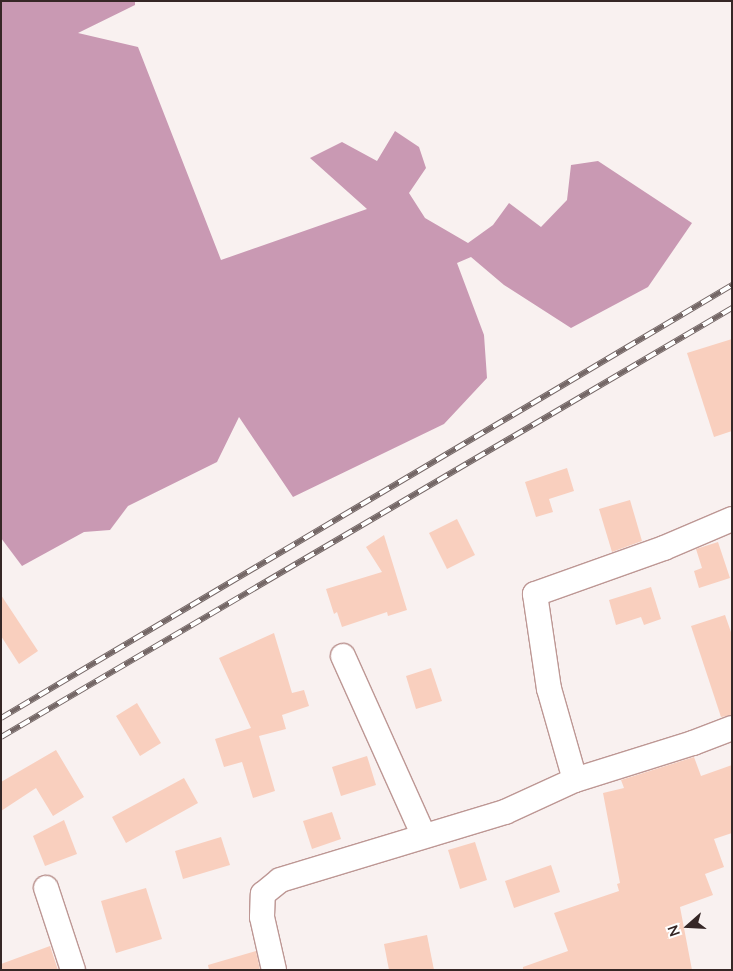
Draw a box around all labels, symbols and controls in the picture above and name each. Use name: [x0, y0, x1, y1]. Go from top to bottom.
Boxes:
north arrow: [663, 901, 713, 951]
text: N: [664, 923, 683, 939]

